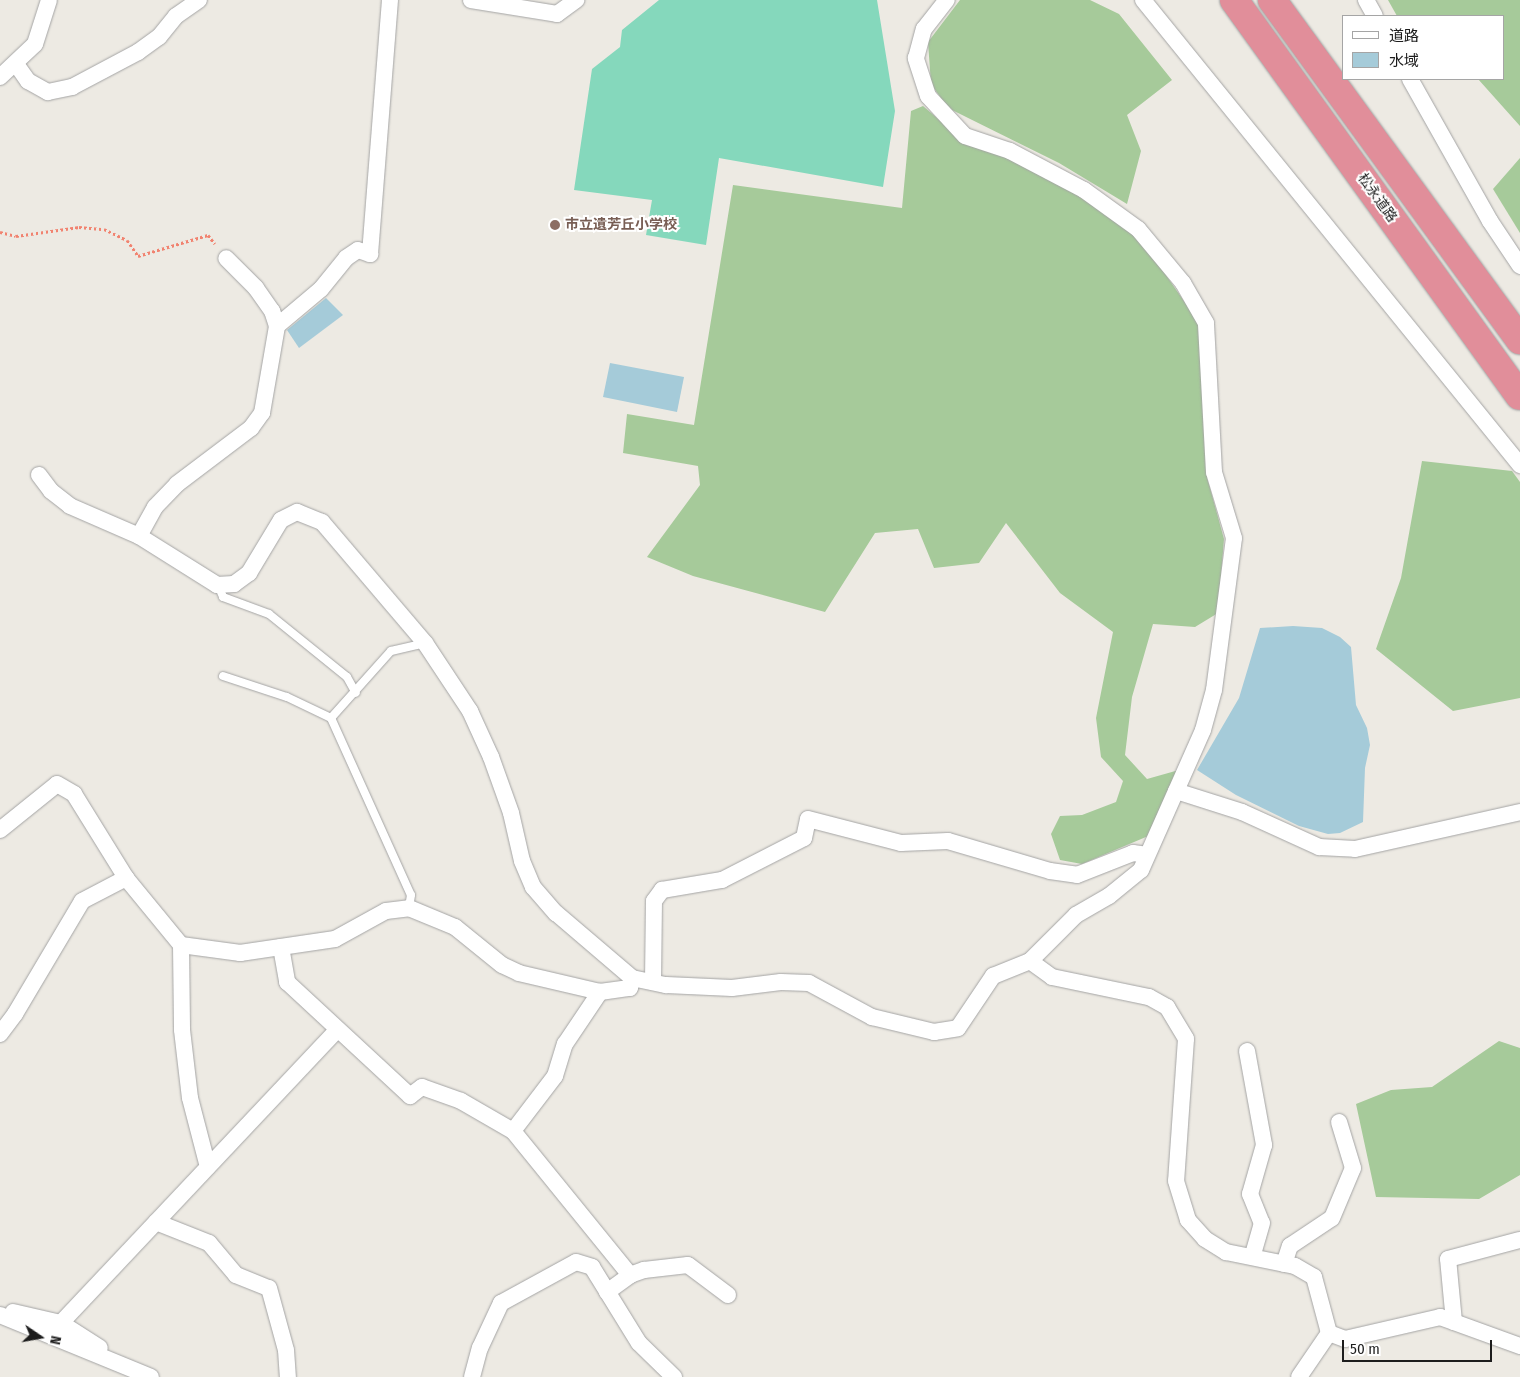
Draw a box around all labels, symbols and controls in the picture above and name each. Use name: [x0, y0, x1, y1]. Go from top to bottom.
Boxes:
legend: [1342, 15, 1505, 80]
text: 道路: [1389, 27, 1419, 45]
text: 水域: [1389, 52, 1419, 70]
street label: 松永道路: [1354, 170, 1400, 226]
place label: 市立遺芳丘小学校: [565, 217, 677, 233]
marker: 市立遺芳丘小学校: [549, 219, 561, 231]
north arrow: [15, 1312, 65, 1362]
scale bar: [1345, 1330, 1495, 1362]
text: N: [46, 1334, 64, 1346]
text: 50 m: [1350, 1340, 1380, 1358]

